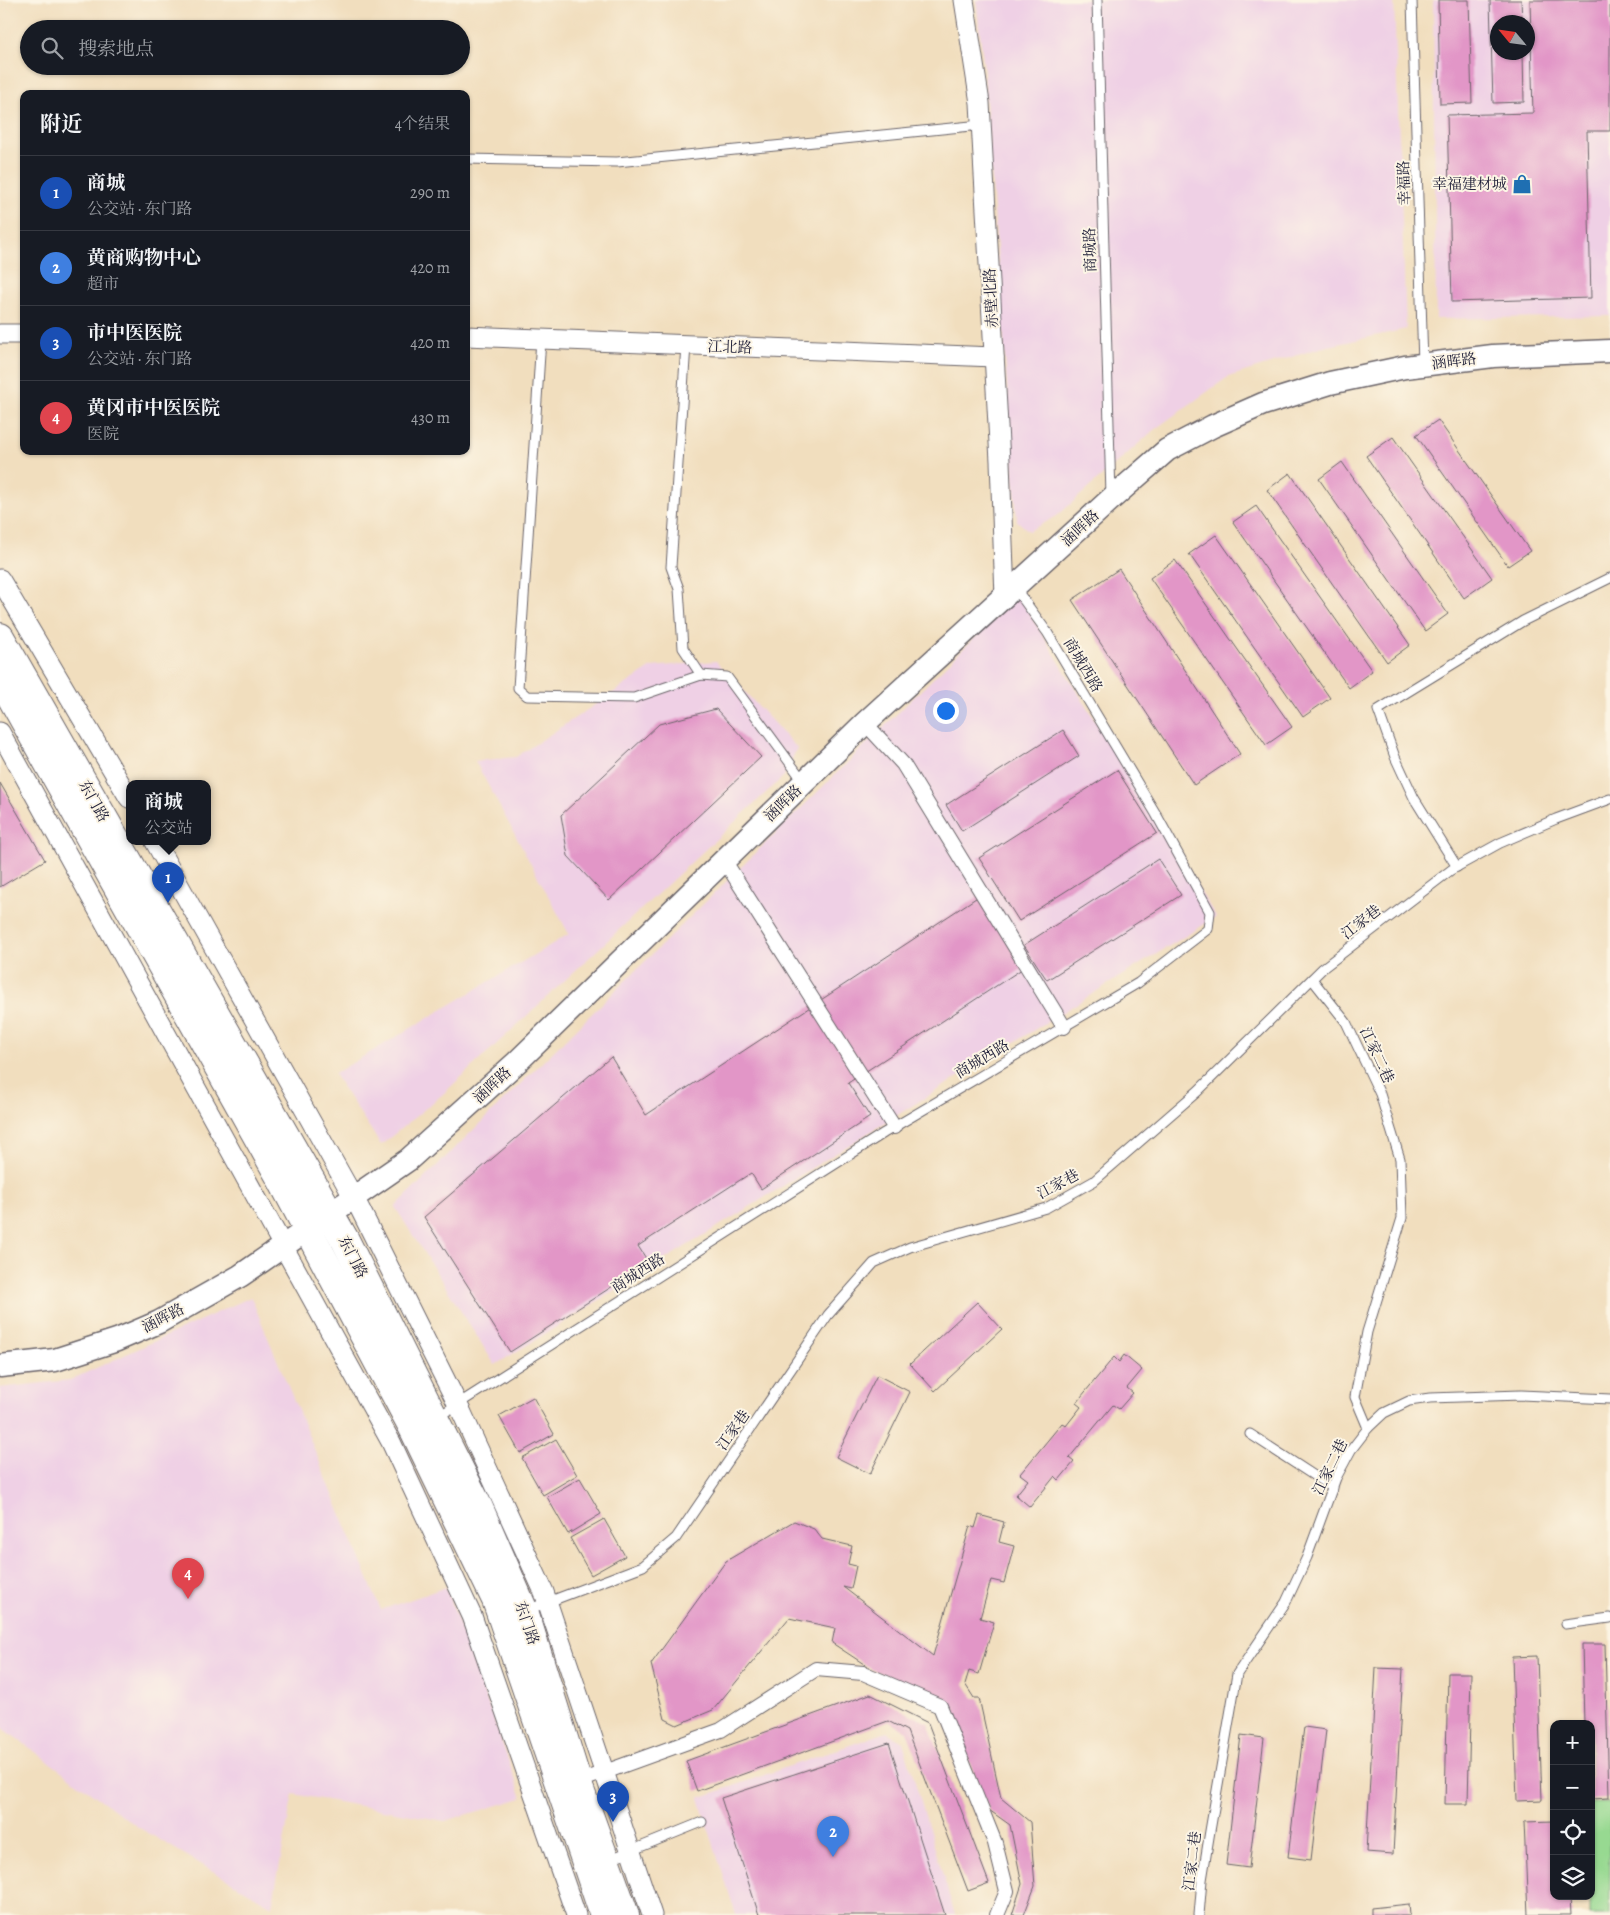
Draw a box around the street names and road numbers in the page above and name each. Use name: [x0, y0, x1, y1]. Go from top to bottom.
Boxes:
street label: 幸福路: [1393, 160, 1415, 206]
street label: 商城路: [1079, 227, 1101, 273]
street label: 赤壁北路: [979, 268, 1003, 328]
street label: 江北路: [707, 336, 753, 358]
street label: 涵晖路: [1430, 348, 1478, 374]
street label: 涵晖路: [1057, 505, 1103, 551]
street label: 商城西路: [1059, 634, 1107, 696]
street label: 东门路: [74, 776, 114, 826]
street label: 涵晖路: [760, 780, 806, 826]
street label: 江家巷: [1337, 900, 1385, 944]
street label: 江家二巷: [1355, 1024, 1399, 1086]
street label: 商城西路: [951, 1035, 1013, 1083]
street label: 涵晖路: [469, 1062, 515, 1108]
street label: 江家巷: [1033, 1165, 1083, 1203]
street label: 东门路: [334, 1232, 372, 1282]
street label: 商城西路: [607, 1249, 669, 1297]
street label: 涵晖路: [138, 1299, 188, 1337]
street label: 江家巷: [712, 1406, 754, 1454]
street label: 江家二巷: [1308, 1436, 1352, 1498]
street label: 东门路: [510, 1598, 544, 1648]
street label: 江家二巷: [1178, 1830, 1206, 1892]

